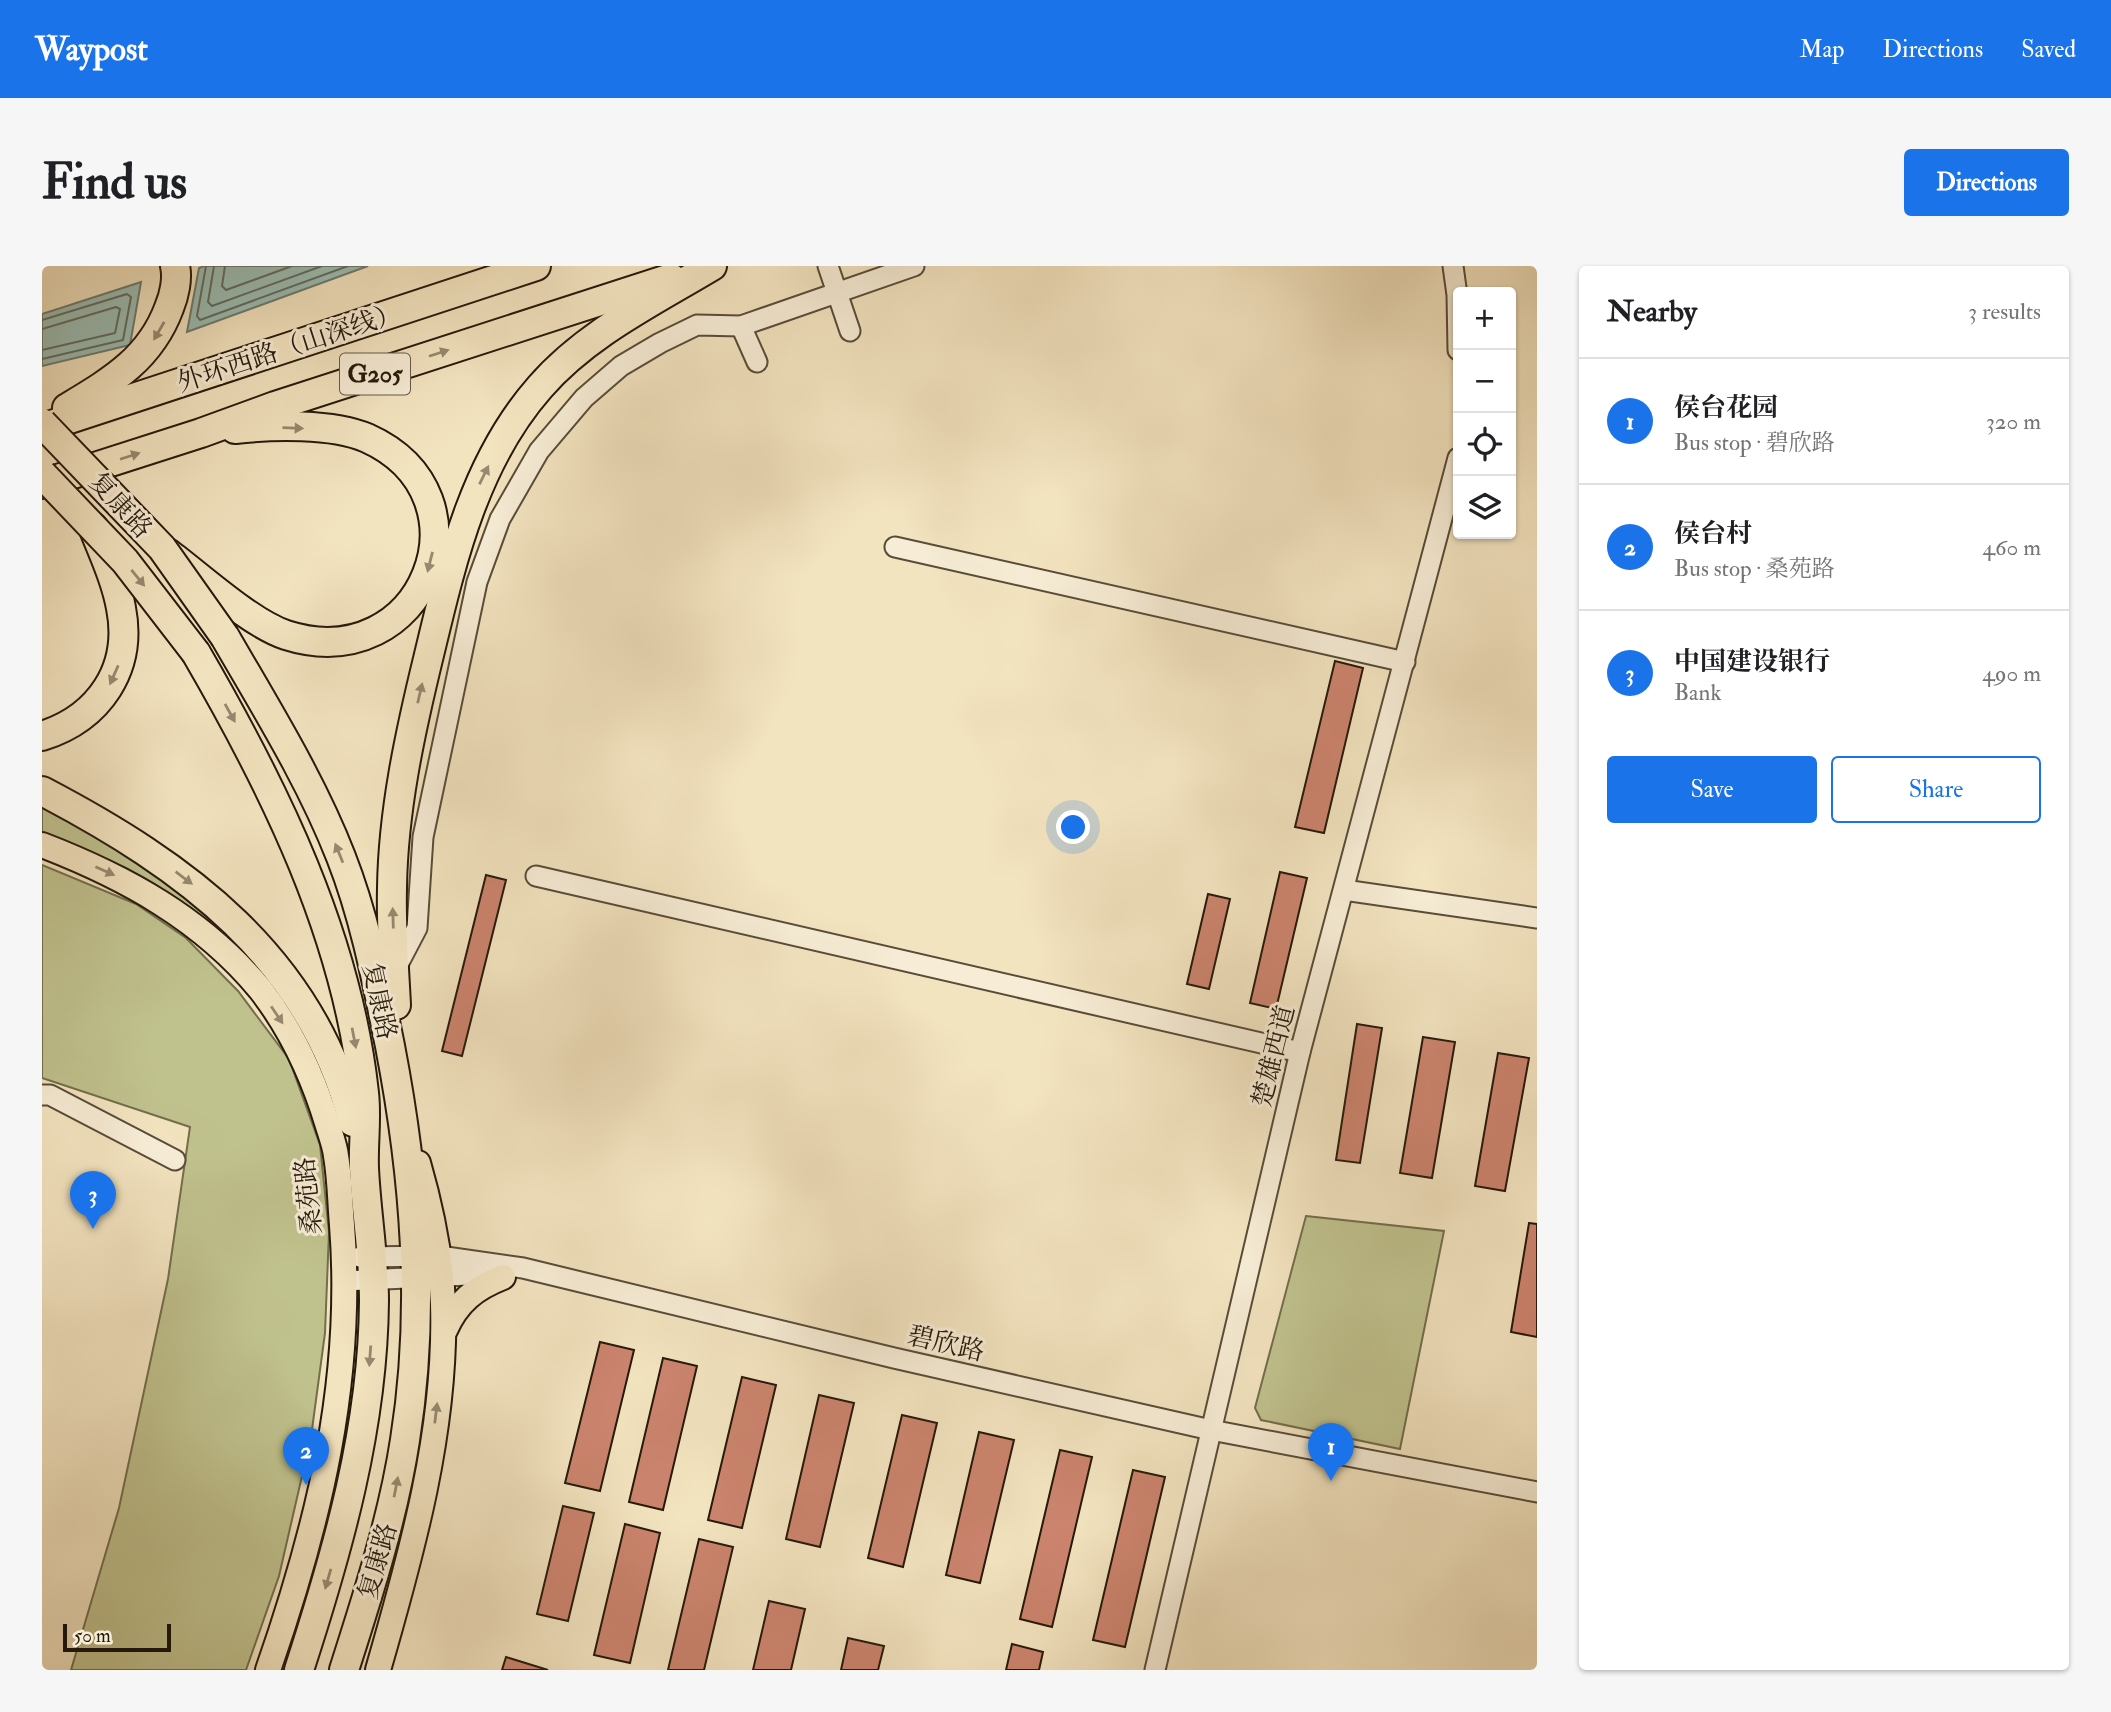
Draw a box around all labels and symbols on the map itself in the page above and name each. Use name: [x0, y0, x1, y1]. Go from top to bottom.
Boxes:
street label: 外环西路（山深线）: [173, 297, 406, 399]
one-way arrow: [153, 321, 165, 340]
one-way arrow: [429, 347, 450, 358]
road number: G205: [340, 354, 410, 394]
one-way arrow: [282, 422, 304, 433]
one-way arrow: [120, 450, 141, 460]
one-way arrow: [478, 465, 489, 485]
street label: 复康路: [82, 466, 159, 545]
one-way arrow: [424, 551, 435, 573]
one-way arrow: [131, 568, 146, 586]
one-way arrow: [108, 665, 119, 686]
one-way arrow: [414, 682, 425, 704]
one-way arrow: [224, 703, 236, 722]
your location: [1056, 810, 1090, 844]
one-way arrow: [333, 842, 344, 863]
one-way arrow: [95, 865, 115, 877]
one-way arrow: [175, 870, 193, 884]
one-way arrow: [387, 907, 398, 929]
street label: 复康路: [355, 960, 403, 1043]
street label: 楚雄西道: [1246, 1002, 1302, 1111]
one-way arrow: [270, 1006, 284, 1024]
one-way arrow: [349, 1027, 360, 1049]
street label: 桑苑路: [289, 1155, 329, 1236]
pin: 3: [70, 1171, 116, 1229]
street label: 碧欣路: [904, 1320, 987, 1368]
one-way arrow: [364, 1345, 375, 1367]
one-way arrow: [431, 1402, 442, 1424]
pin: 1: [1308, 1423, 1354, 1481]
pin: 2: [283, 1427, 329, 1485]
one-way arrow: [391, 1476, 402, 1498]
street label: 复康路: [352, 1519, 404, 1603]
one-way arrow: [322, 1568, 333, 1590]
scale bar: [63, 1621, 172, 1653]

